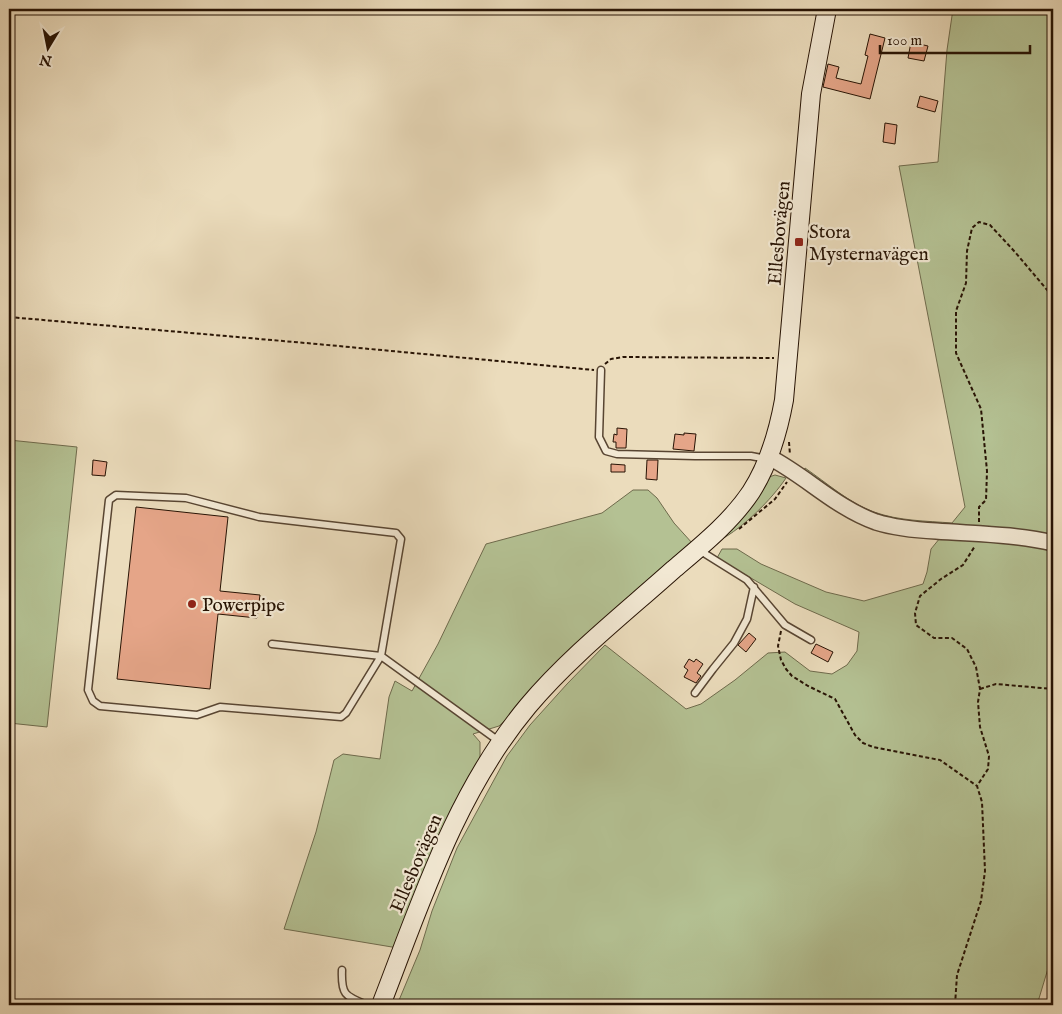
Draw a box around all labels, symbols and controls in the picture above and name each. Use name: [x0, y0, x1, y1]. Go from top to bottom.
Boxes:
north arrow: [22, 22, 72, 72]
scale bar: [880, 22, 1030, 54]
text: 100 m: [887, 31, 923, 50]
text: N: [38, 50, 54, 70]
street label: Ellesbovägen: [763, 180, 797, 286]
place label: Stora Mysternavägen: [809, 221, 929, 267]
marker: Stora Mysternavägen: [793, 236, 805, 248]
place label: Powerpipe: [202, 594, 285, 618]
marker: Powerpipe: [186, 598, 198, 610]
street label: Ellesbovägen: [385, 811, 448, 917]

